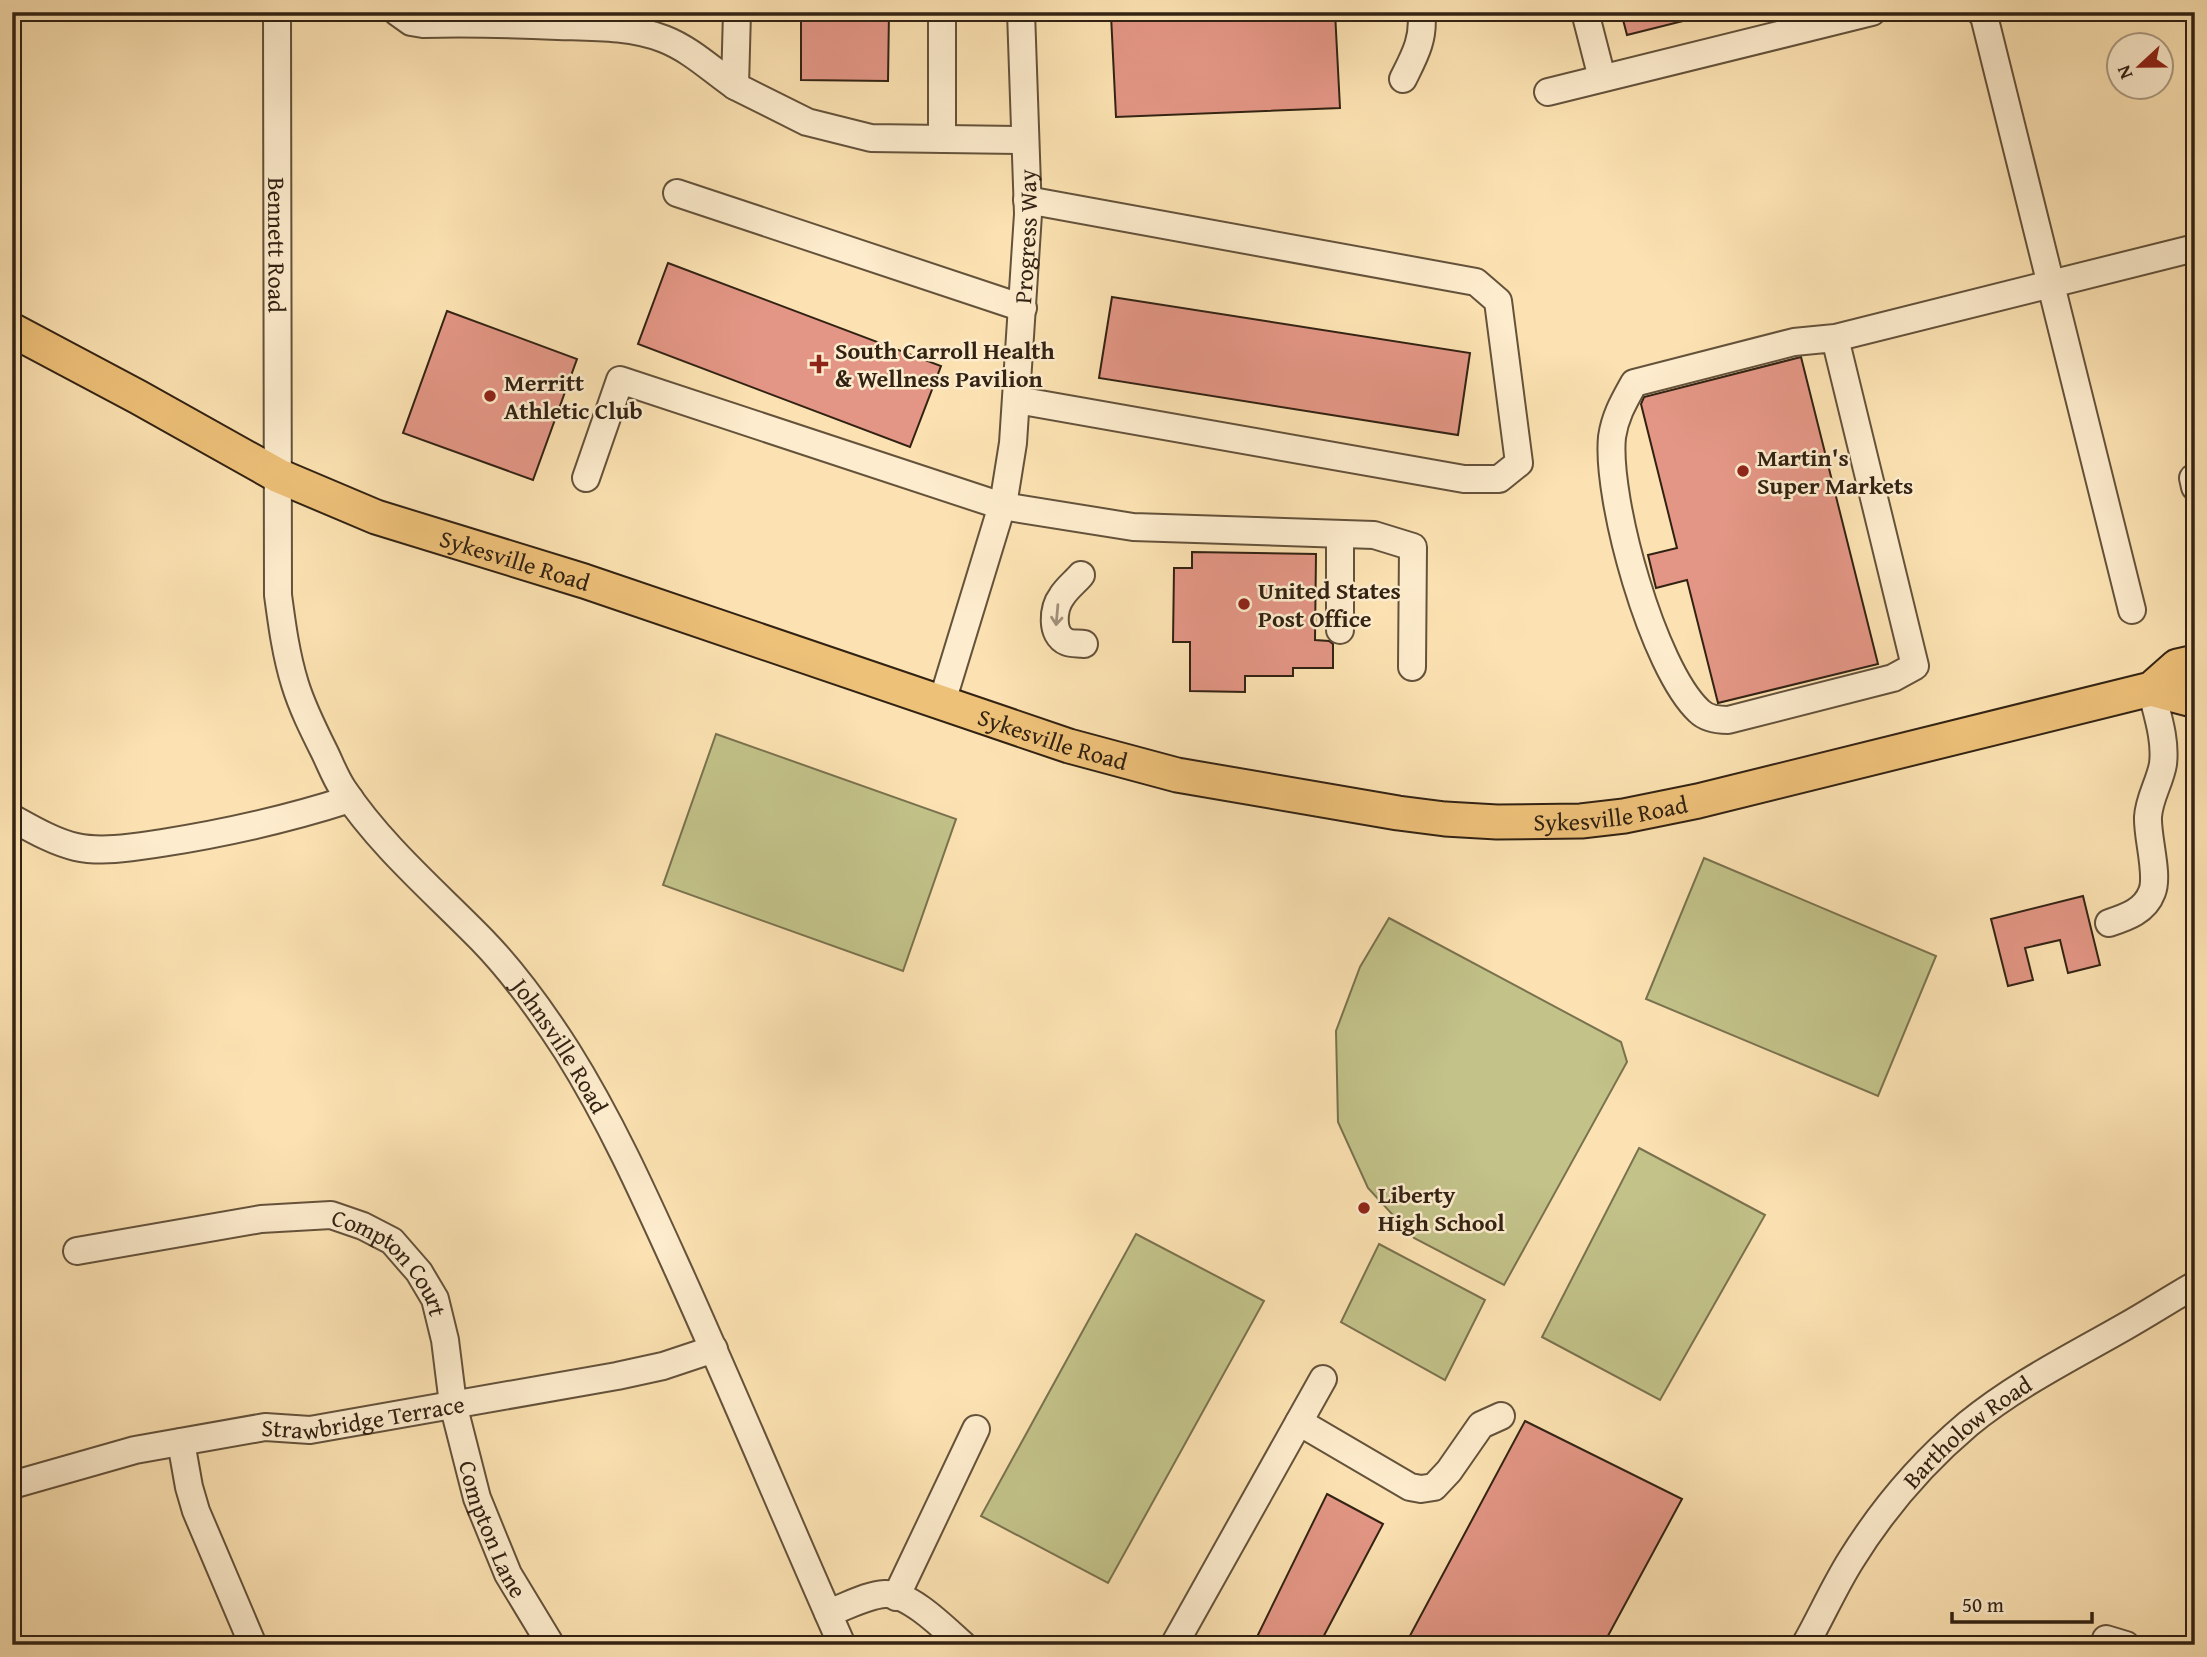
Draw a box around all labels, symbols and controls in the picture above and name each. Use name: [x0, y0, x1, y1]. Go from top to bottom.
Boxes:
north arrow: [2106, 32, 2176, 102]
text: N: [2109, 61, 2140, 84]
street label: Progress Way: [1005, 169, 1046, 305]
street label: Bennett Road: [260, 177, 295, 313]
place label: South Carroll Health & Wellness Pavilion: [835, 333, 1055, 396]
marker: South Carroll Health & Wellness Pavilion: [809, 354, 829, 374]
place label: Merritt Athletic Club: [504, 365, 643, 428]
marker: Merritt Athletic Club: [482, 388, 498, 404]
place label: Martin's Super Markets: [1757, 440, 1913, 503]
marker: Martin's Super Markets: [1735, 463, 1751, 479]
street label: Sykesville Road: [436, 520, 594, 599]
place label: United States Post Office: [1258, 573, 1401, 636]
marker: United States Post Office: [1236, 596, 1252, 612]
one-way arrow: [1050, 603, 1063, 626]
street label: Sykesville Road: [973, 699, 1132, 779]
street label: Sykesville Road: [1533, 786, 1691, 839]
street label: Johnsville Road: [502, 968, 617, 1120]
place label: Liberty High School: [1378, 1177, 1505, 1240]
street label: Compton Court: [327, 1199, 456, 1320]
marker: Liberty High School: [1356, 1200, 1372, 1216]
street label: Bartholow Road: [1894, 1366, 2038, 1496]
street label: Strawbridge Terrace: [261, 1386, 467, 1449]
street label: Compton Lane: [451, 1457, 536, 1604]
scale bar: [1952, 1580, 2092, 1624]
text: 50 m: [1962, 1589, 2004, 1620]

